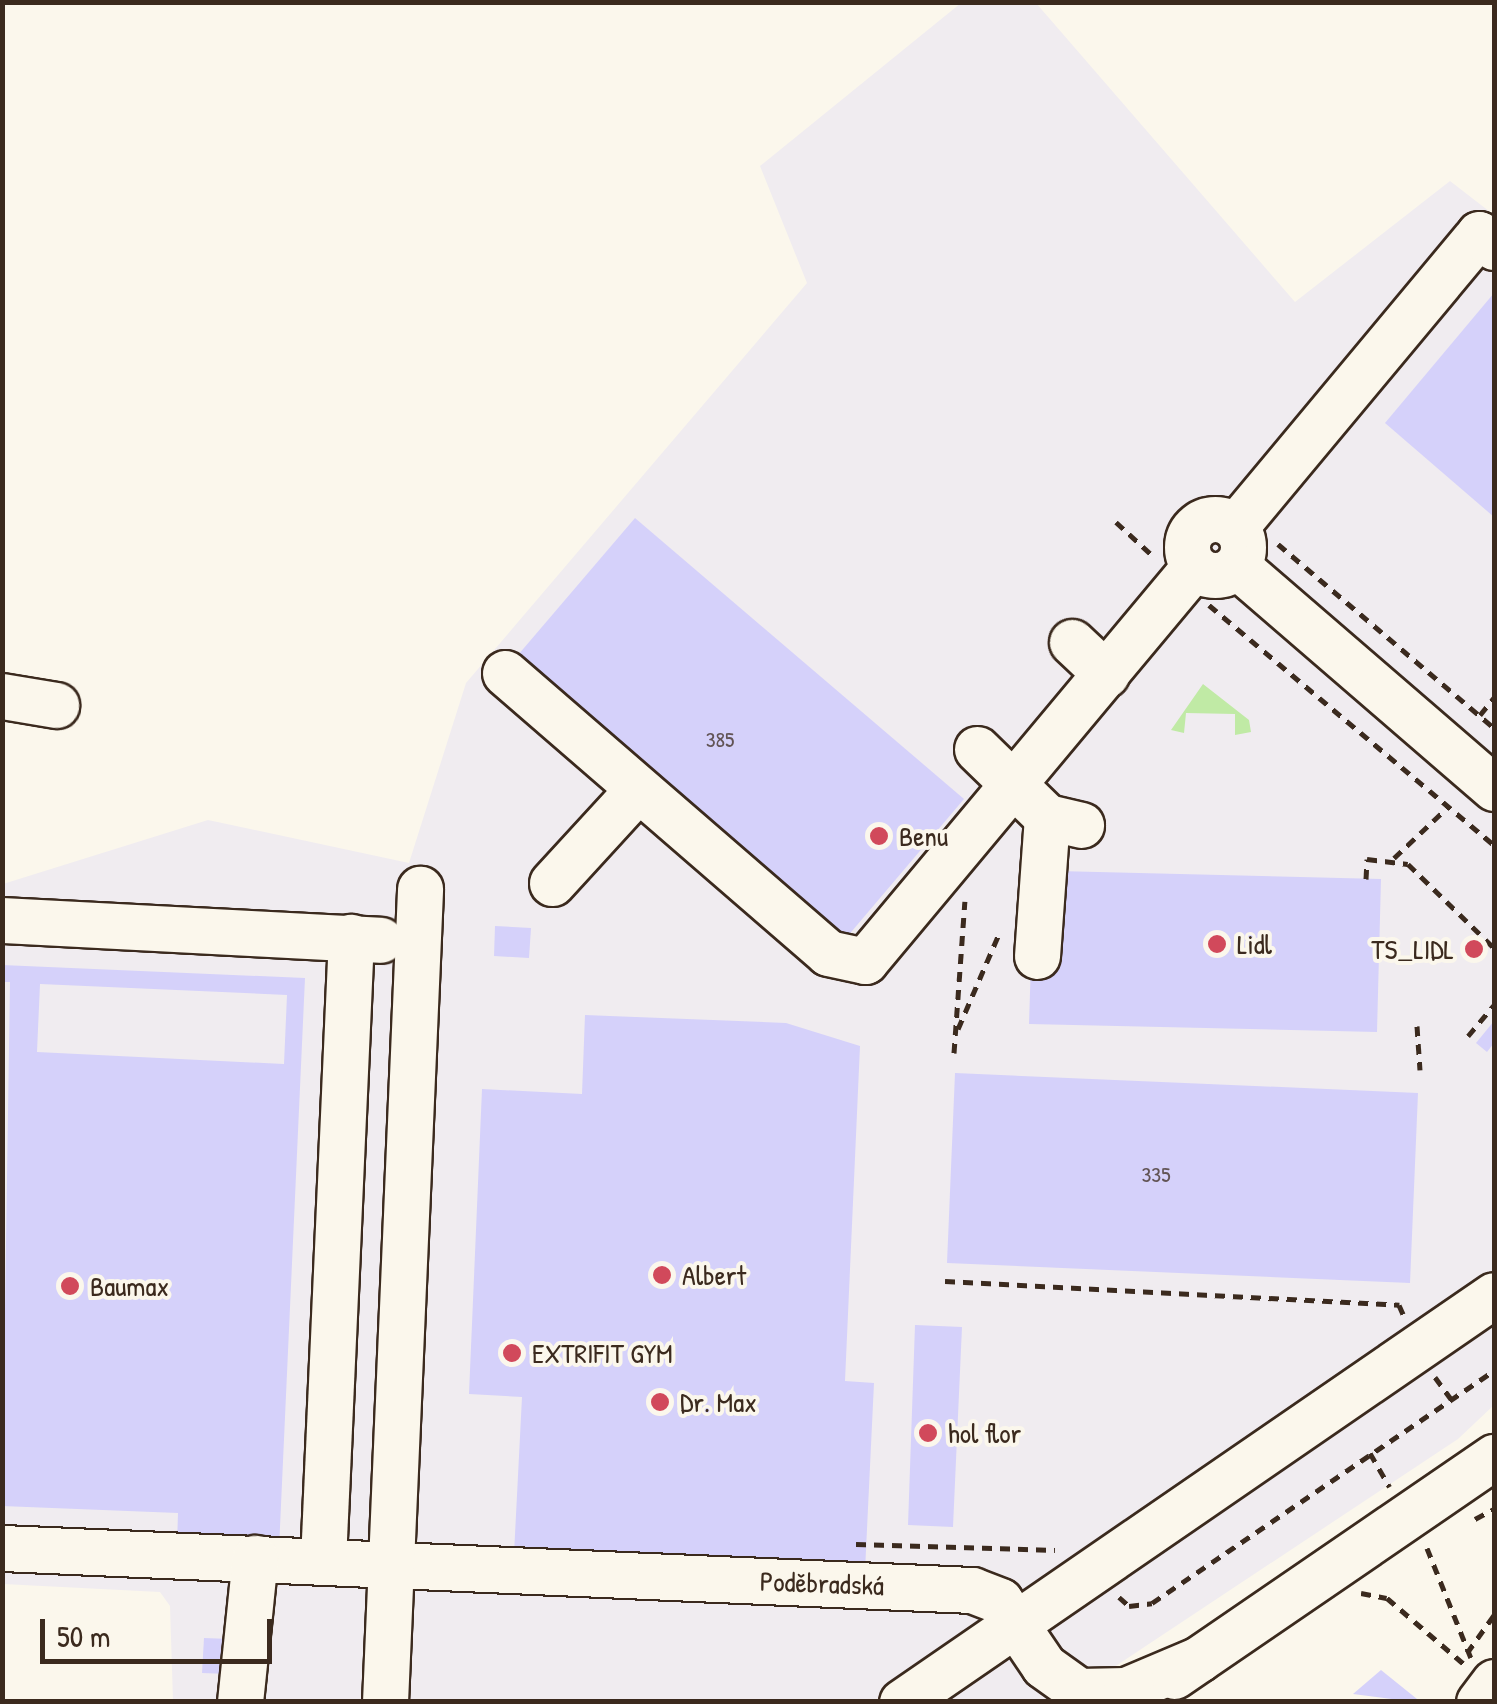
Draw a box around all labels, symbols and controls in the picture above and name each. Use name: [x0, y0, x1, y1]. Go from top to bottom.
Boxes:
house number: 385: [706, 727, 734, 753]
place label: Benu: [899, 819, 948, 853]
marker: Benu: [868, 825, 890, 847]
place label: Lidl: [1237, 927, 1272, 961]
place label: TS_LIDL: [1371, 932, 1454, 966]
marker: Lidl: [1206, 933, 1228, 955]
marker: TS_LIDL: [1463, 938, 1485, 960]
house number: 335: [1141, 1162, 1171, 1188]
place label: Albert: [682, 1258, 746, 1292]
marker: Albert: [651, 1264, 673, 1286]
place label: Baumax: [90, 1269, 169, 1303]
marker: Baumax: [59, 1275, 81, 1297]
place label: EXTRIFIT GYM: [532, 1336, 673, 1370]
marker: EXTRIFIT GYM: [501, 1342, 523, 1364]
place label: Dr. Max: [680, 1385, 757, 1419]
marker: Dr. Max: [649, 1391, 671, 1413]
place label: hol flor: [948, 1416, 1021, 1450]
marker: hol flor: [917, 1422, 939, 1444]
street label: Poděbradská: [759, 1564, 885, 1602]
scale bar: [45, 1599, 278, 1661]
text: 50 m: [57, 1616, 110, 1656]

